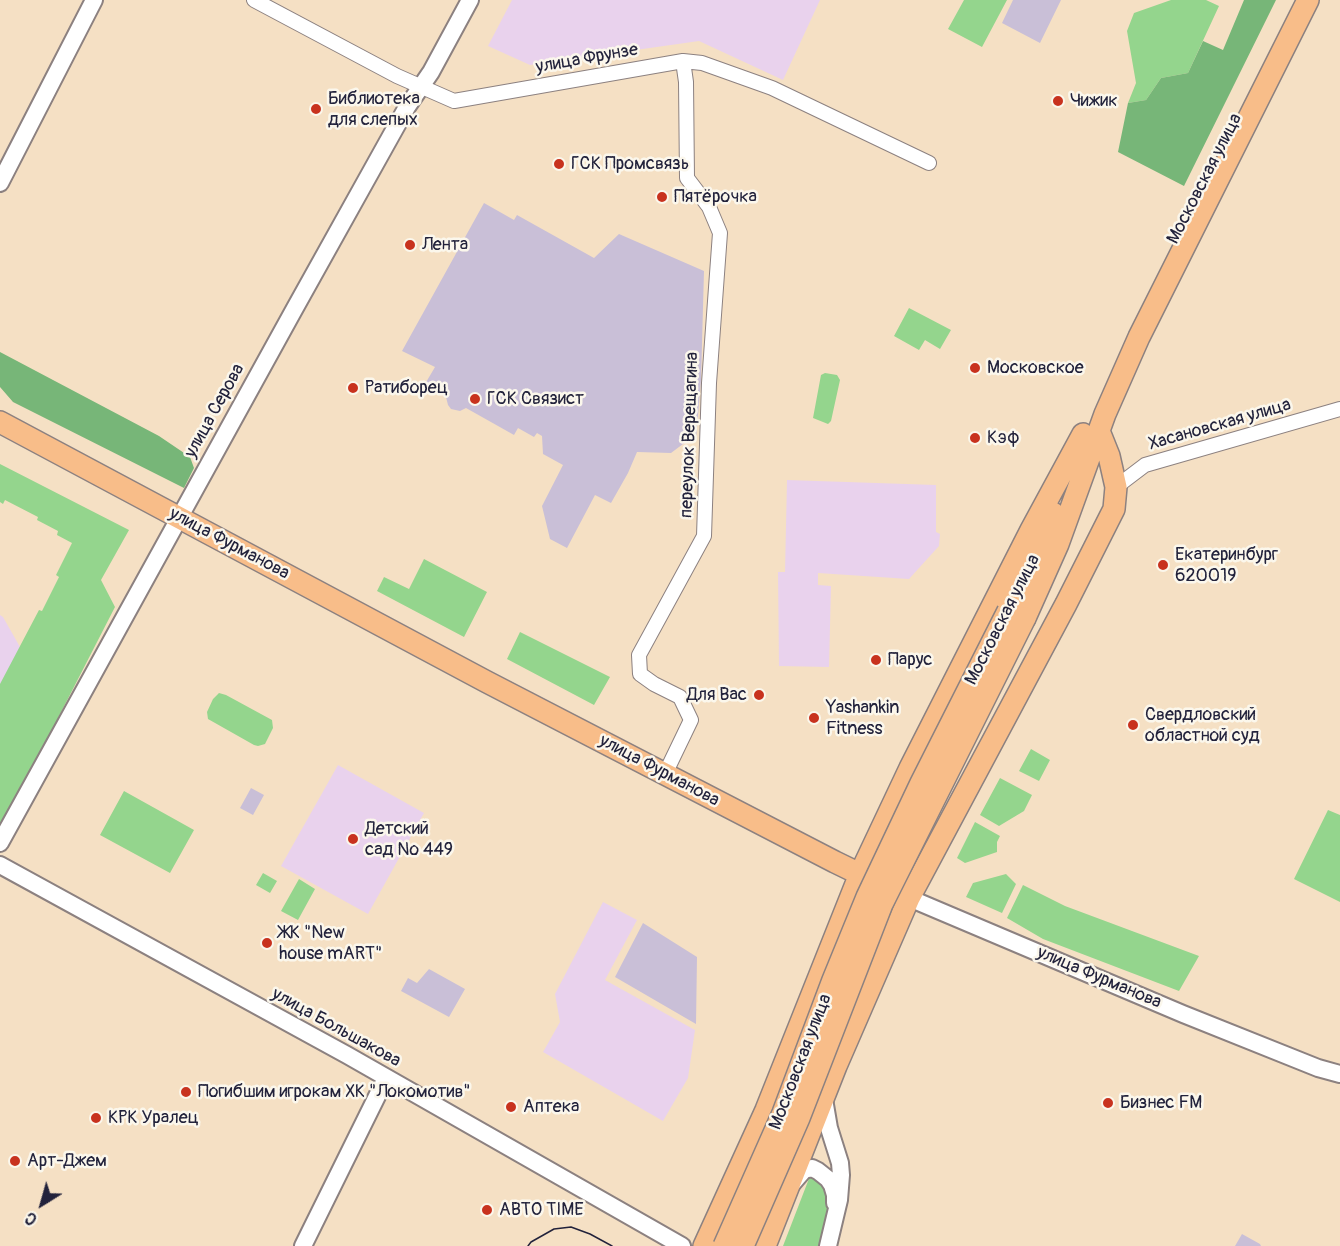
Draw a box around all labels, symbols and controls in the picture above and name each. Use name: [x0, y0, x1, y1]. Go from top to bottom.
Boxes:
street label: улица Фрунзе: [534, 39, 640, 79]
place label: Библиотека для слепых: [328, 88, 420, 130]
place label: Чижик: [1070, 90, 1118, 112]
marker: Чижик: [1051, 94, 1065, 108]
marker: Библиотека для слепых: [309, 102, 323, 116]
street label: Московская улица: [1163, 110, 1247, 248]
place label: ГСК Промсвязь: [571, 153, 689, 175]
marker: ГСК Промсвязь: [552, 157, 566, 171]
place label: Пятёрочка: [674, 186, 757, 208]
marker: Пятёрочка: [655, 190, 669, 204]
place label: Лента: [422, 234, 468, 256]
marker: Лента: [403, 238, 417, 252]
street label: переулок Верещагина: [676, 352, 704, 518]
place label: Московское: [987, 357, 1084, 379]
street label: улица Серова: [180, 360, 250, 462]
marker: Московское: [968, 361, 982, 375]
place label: Ратиборец: [365, 377, 448, 399]
marker: Ратиборец: [346, 381, 360, 395]
place label: ГСК Связист: [487, 388, 584, 410]
marker: ГСК Связист: [468, 392, 482, 406]
street label: Хасановская улица: [1146, 394, 1294, 456]
place label: Кэф: [987, 427, 1020, 449]
marker: Кэф: [968, 431, 982, 445]
street label: улица Фурманова: [165, 503, 293, 585]
place label: Екатеринбург 620019: [1175, 544, 1278, 586]
street label: Московская улица: [961, 551, 1045, 689]
marker: Екатеринбург 620019: [1156, 558, 1170, 572]
place label: Парус: [888, 649, 932, 671]
marker: Парус: [869, 653, 883, 667]
place label: Для Вас: [687, 684, 747, 706]
marker: Для Вас: [752, 688, 766, 702]
place label: Yashankin Fitness: [826, 697, 899, 740]
place label: Свердловский областной суд: [1145, 704, 1259, 746]
marker: Yashankin Fitness: [807, 711, 821, 725]
marker: Свердловский областной суд: [1126, 718, 1140, 732]
street label: улица Фурманова: [595, 730, 723, 812]
place label: Детский сад № 449: [365, 818, 453, 860]
marker: Детский сад № 449: [346, 832, 360, 846]
place label: ЖК "New house mART": [279, 922, 382, 964]
marker: ЖК "New house mART": [260, 936, 274, 950]
street label: улица Фурманова: [1034, 942, 1164, 1014]
street label: улица Большакова: [268, 984, 404, 1072]
street label: Московская улица: [765, 991, 837, 1133]
place label: Погибшим игрокам ХК "Локомотив": [198, 1081, 471, 1103]
marker: Погибшим игрокам ХК "Локомотив": [179, 1085, 193, 1099]
place label: Бизнес FM: [1120, 1092, 1202, 1114]
place label: Аптека: [523, 1096, 579, 1118]
marker: Бизнес FM: [1101, 1096, 1115, 1110]
marker: Аптека: [504, 1100, 518, 1114]
place label: КРК Уралец: [108, 1107, 199, 1129]
marker: КРК Уралец: [89, 1111, 103, 1125]
place label: Арт-Джем: [27, 1150, 107, 1172]
marker: Арт-Джем: [8, 1154, 22, 1168]
north arrow: [12, 1174, 72, 1234]
place label: АВТО TIME: [499, 1199, 584, 1221]
marker: АВТО TIME: [480, 1203, 494, 1217]
text: С: [21, 1207, 41, 1229]

